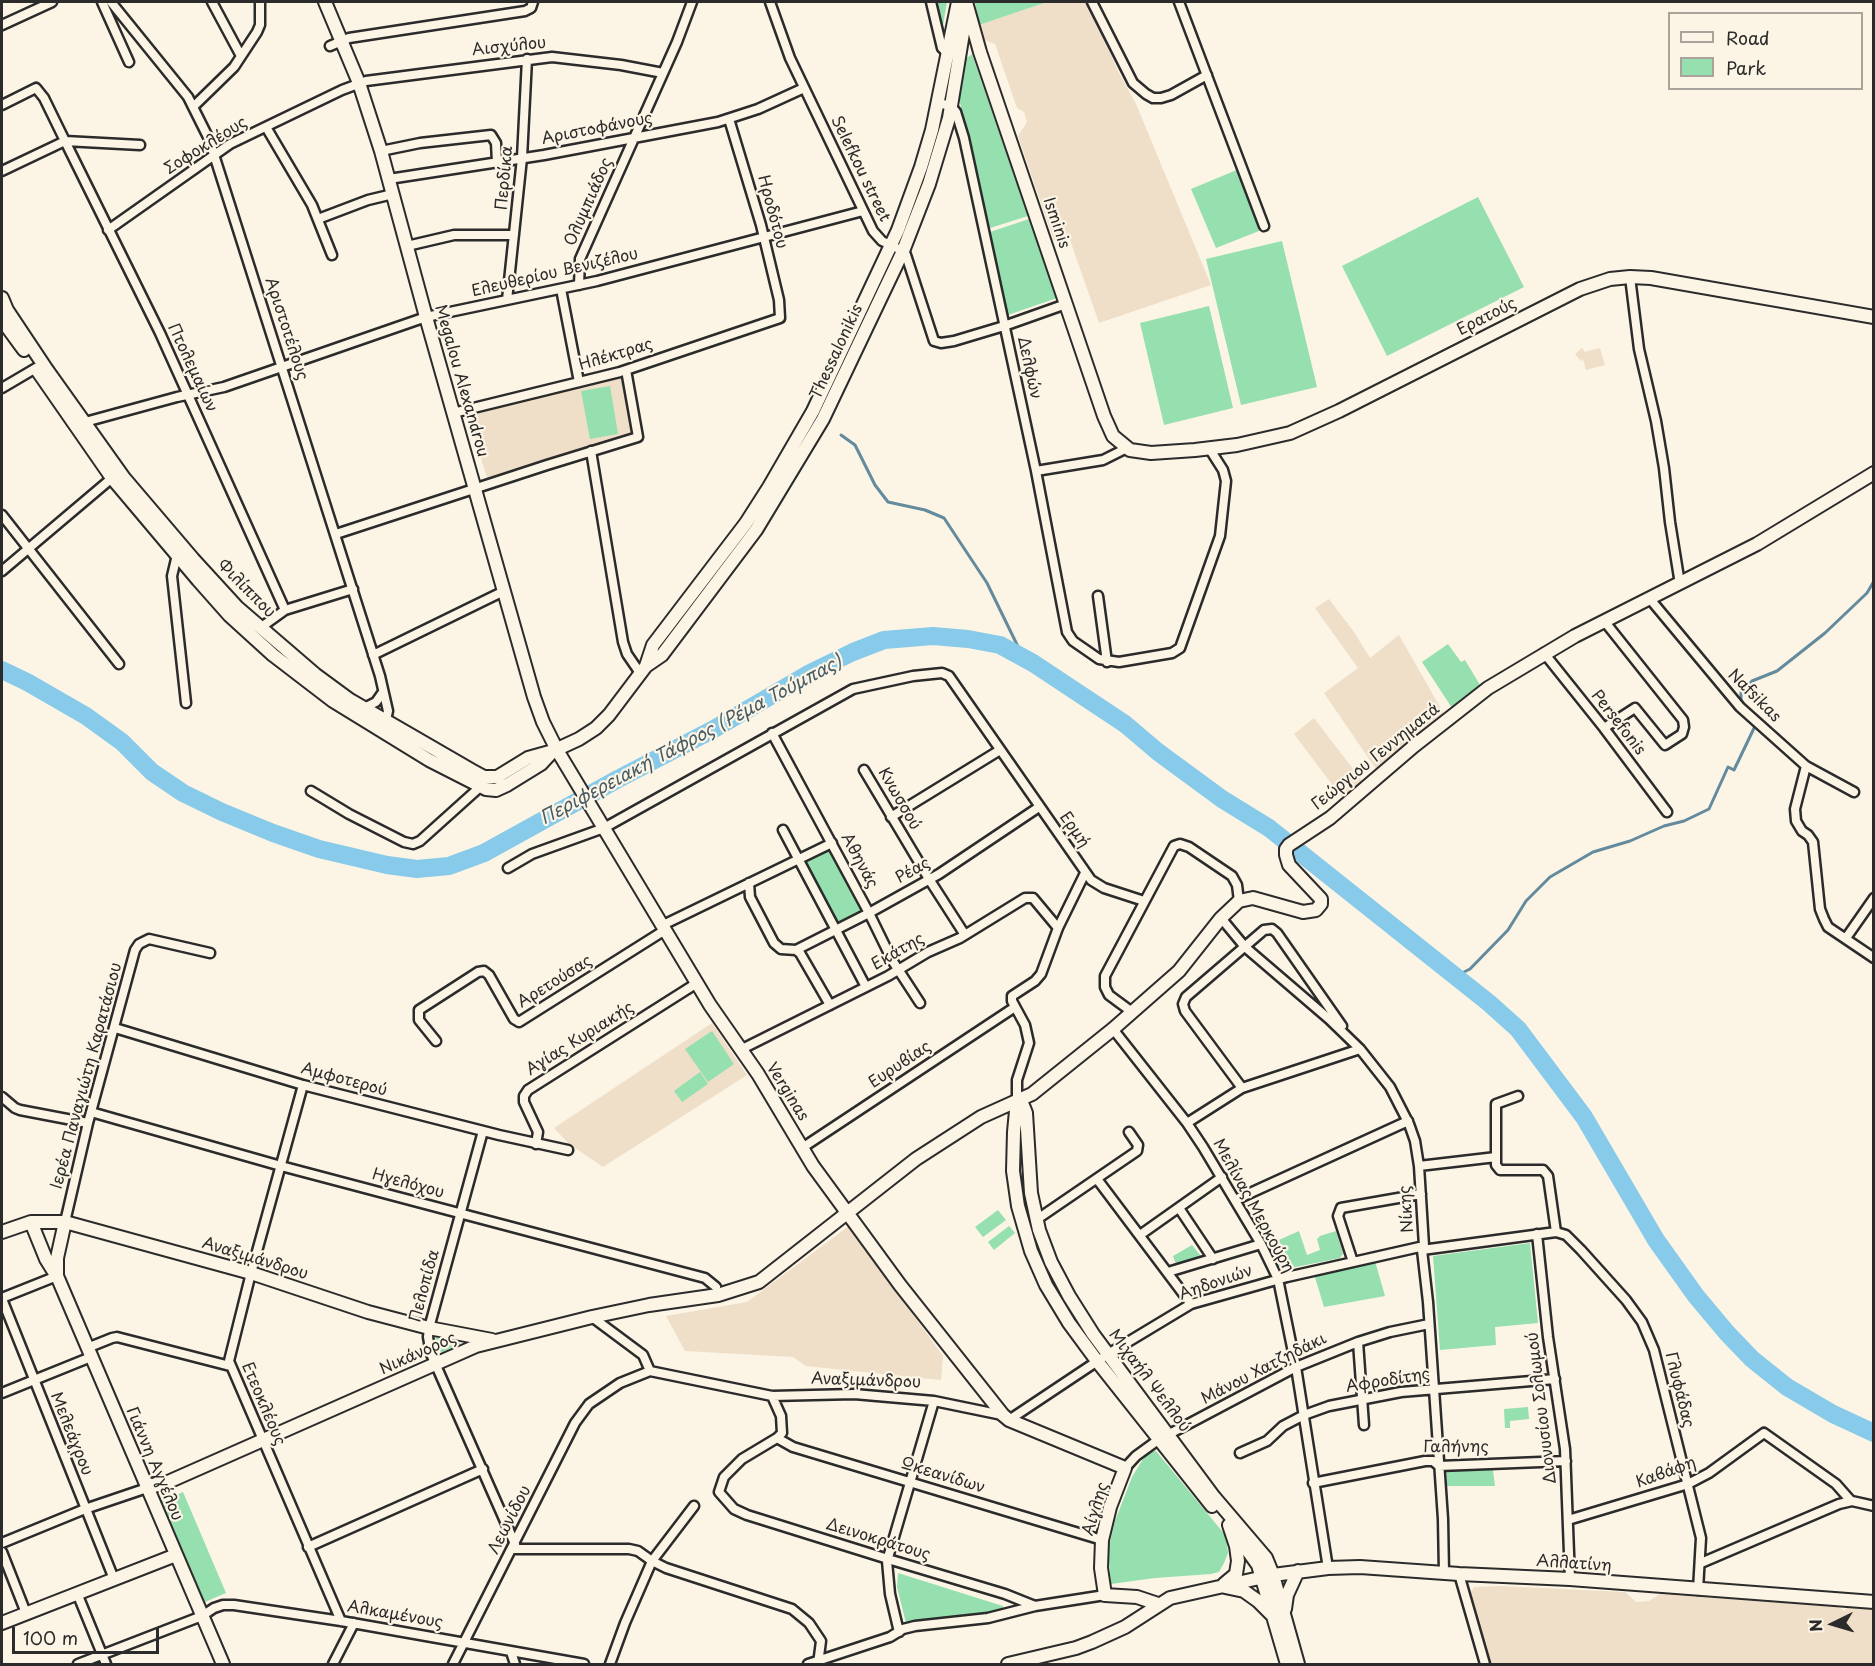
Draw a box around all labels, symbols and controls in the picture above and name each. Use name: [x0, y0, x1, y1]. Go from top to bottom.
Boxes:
legend: [1668, 12, 1863, 90]
text: Road: [1726, 24, 1770, 51]
street label: Αισχύλου: [471, 34, 547, 60]
text: Park: [1726, 54, 1766, 81]
street label: Αριστοφάνους: [540, 109, 654, 149]
street label: Σοφοκλέους: [161, 113, 251, 179]
street label: Selefkou street: [826, 113, 894, 225]
street label: Περδίκα: [493, 145, 517, 211]
street label: Ολυμπιάδος: [561, 155, 617, 249]
street label: Ηροδότου: [753, 173, 791, 251]
street label: Isminis: [1038, 195, 1074, 251]
street label: Ελευθερίου Βενιζέλου: [470, 245, 640, 301]
street label: Αριστοτέλους: [260, 275, 312, 383]
street label: Ερατούς: [1454, 294, 1520, 340]
street label: Thessalonikis: [807, 302, 867, 402]
street label: Megalou Alexandrou: [430, 303, 492, 459]
street label: Πτολεμαίων: [163, 321, 221, 415]
street label: Ηλέκτρας: [577, 335, 655, 375]
street label: Δελφών: [1013, 335, 1045, 401]
street label: Φιλίππου: [213, 556, 279, 622]
water label: Περιφερειακή Τάφρος (Ρέμα Τούμπας): [536, 652, 846, 830]
street label: Nafsikas: [1724, 666, 1784, 726]
street label: Persefonis: [1587, 687, 1649, 759]
street label: Γεώργιου Γεννηματά: [1308, 700, 1444, 814]
street label: Κνωσσού: [874, 764, 924, 834]
street label: Ερμή: [1055, 808, 1093, 852]
street label: Αθηνάς: [837, 830, 881, 892]
street label: Ρέας: [893, 854, 933, 888]
street label: Εκάτης: [868, 929, 928, 975]
street label: Αρετούσας: [514, 952, 596, 1012]
street label: Ιερέα Παναγιώτη Καρατάσιου: [47, 961, 127, 1191]
street label: Αγίας Κυριακής: [523, 998, 637, 1080]
street label: Ευρυβίας: [865, 1037, 935, 1093]
street label: Αμφοτερού: [299, 1059, 389, 1101]
street label: Verginas: [762, 1059, 812, 1125]
street label: Μελίνας Μερκούρη: [1208, 1136, 1298, 1276]
street label: Ηγελόχου: [370, 1165, 446, 1203]
street label: Νίκης: [1396, 1185, 1418, 1233]
street label: Αναξιμάνδρου: [200, 1234, 310, 1284]
street label: Πελοπίδα: [406, 1248, 444, 1324]
street label: Αηδονιών: [1177, 1261, 1255, 1305]
street label: Μιχαήλ Ψελλού: [1104, 1326, 1194, 1436]
street label: Νικάνορος: [377, 1329, 459, 1379]
street label: Μάνου Χατζηδάκι: [1198, 1329, 1330, 1409]
street label: Διονυσίου Σολωμού: [1523, 1331, 1561, 1485]
street label: Γλυφάδας: [1660, 1350, 1698, 1430]
street label: Ετεοκλέους: [237, 1360, 289, 1448]
street label: Αφροδίτης: [1345, 1365, 1431, 1397]
street label: Αναξιμάνδρου: [811, 1369, 921, 1393]
street label: Μελεάγρου: [46, 1390, 96, 1478]
street label: Γιάννη Αγγέλου: [121, 1404, 187, 1524]
street label: Γαλήνης: [1423, 1438, 1489, 1458]
street label: Καβάφη: [1633, 1453, 1699, 1493]
street label: Ωκεανίδων: [899, 1454, 987, 1498]
street label: Αίγλης: [1079, 1480, 1113, 1538]
street label: Λεωνίδου: [485, 1482, 535, 1558]
street label: Δεινοκράτους: [824, 1515, 932, 1565]
street label: Αλλατίνη: [1536, 1552, 1612, 1576]
north arrow: [1803, 1594, 1863, 1654]
street label: Αλκαμένους: [346, 1597, 444, 1633]
scale bar: [15, 1615, 162, 1653]
text: N: [1803, 1618, 1828, 1633]
text: 100 m: [23, 1624, 78, 1651]

